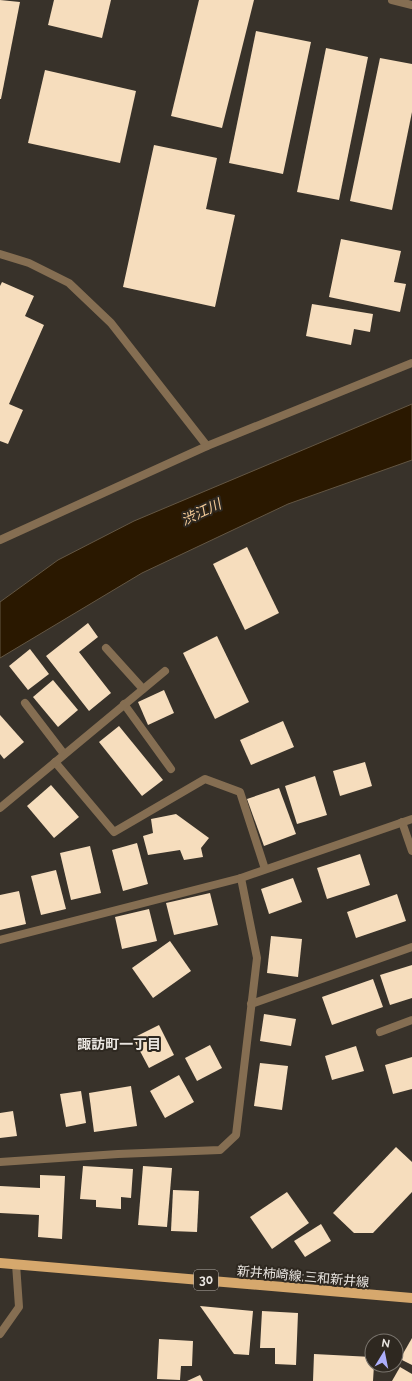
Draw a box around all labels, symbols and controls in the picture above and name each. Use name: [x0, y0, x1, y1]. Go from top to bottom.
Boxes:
water label: 渋江川: [179, 495, 225, 528]
district label: 諏訪町一丁目: [77, 1036, 161, 1052]
street label: 新井柿崎線;三和新井線: [236, 1263, 370, 1290]
road number: 30: [194, 1270, 218, 1290]
north arrow: [364, 1333, 404, 1373]
text: N: [380, 1337, 391, 1351]

